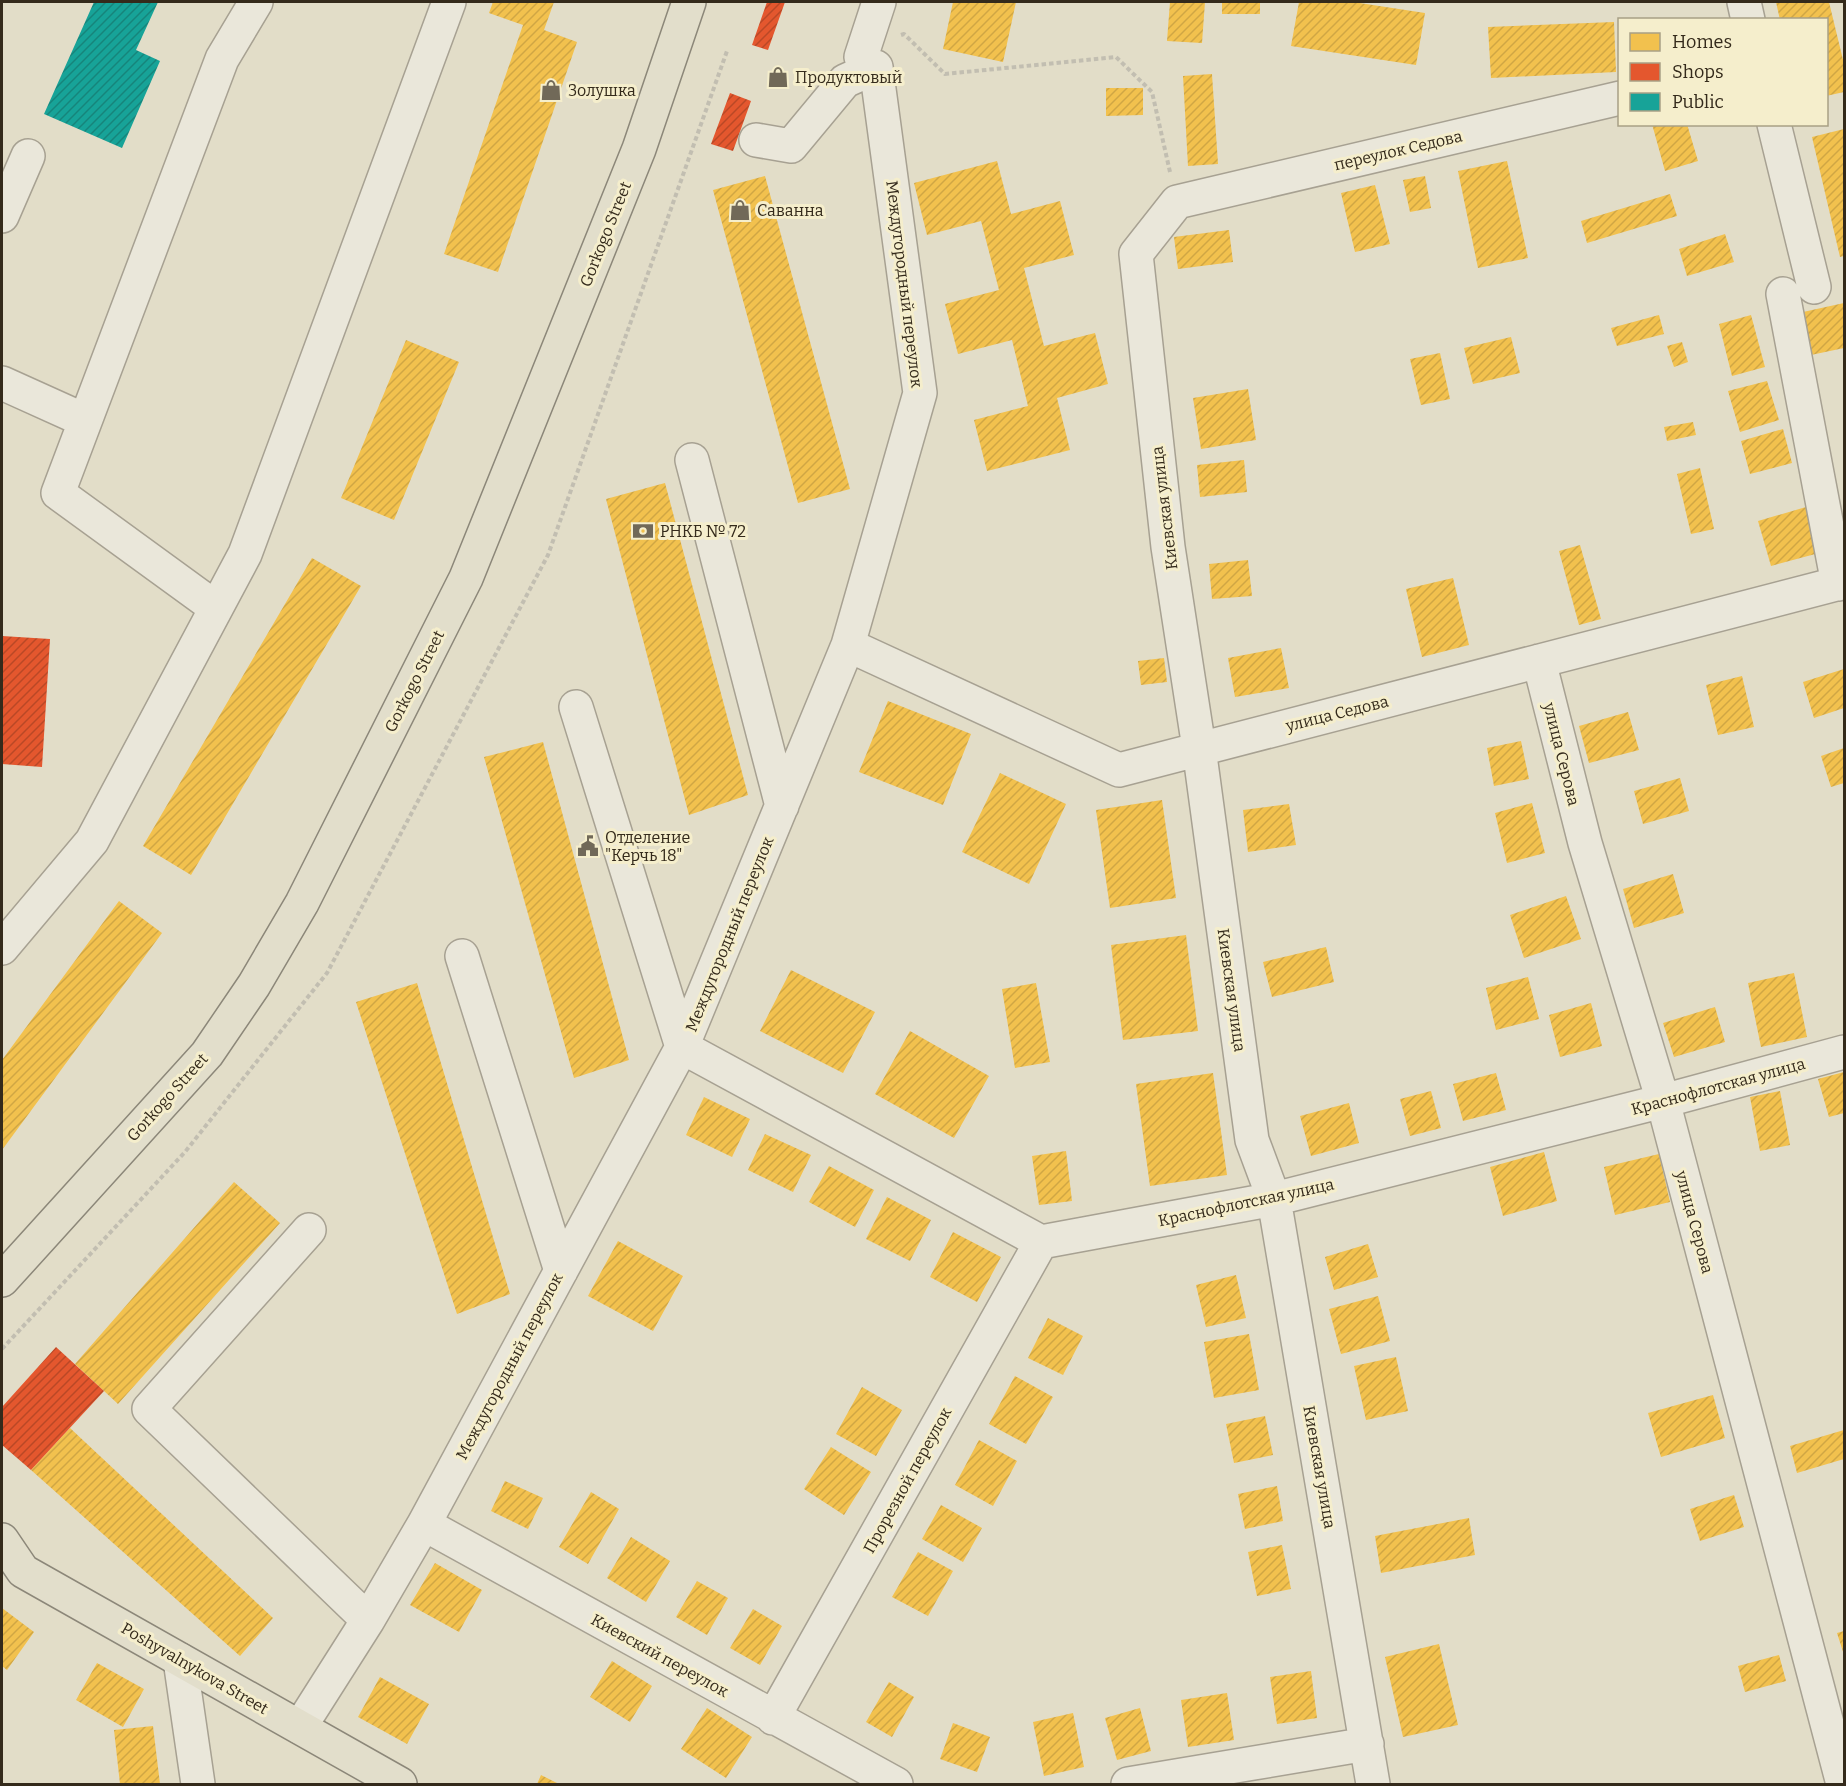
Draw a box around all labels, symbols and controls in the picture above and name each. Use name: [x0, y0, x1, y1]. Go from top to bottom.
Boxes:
legend: [1618, 18, 1828, 126]
text: Homes: [1672, 31, 1732, 53]
text: Shops: [1672, 61, 1724, 83]
shop icon: Продуктовый: [766, 65, 790, 89]
place label: Продуктовый: [795, 68, 902, 87]
shop icon: Золушка: [539, 78, 563, 102]
place label: Золушка: [568, 81, 636, 100]
text: Public: [1672, 91, 1724, 113]
street label: переулок Седова: [1332, 126, 1464, 174]
street label: Gorkogo Street: [576, 179, 635, 290]
street label: Междугородный переулок: [882, 179, 927, 389]
shop icon: Саванна: [728, 198, 752, 222]
place label: Саванна: [757, 201, 824, 220]
street label: Киевская улица: [1147, 445, 1182, 571]
bank icon: РНКБ № 72: [631, 519, 655, 543]
place label: РНКБ № 72: [660, 522, 746, 541]
street label: Gorkogo Street: [381, 627, 448, 735]
street label: улица Седова: [1283, 691, 1391, 736]
street label: улица Серова: [1539, 700, 1584, 808]
place label: Отделение "Керчь 18": [605, 828, 690, 865]
street label: Междугородный переулок: [682, 833, 778, 1034]
public building icon: Отделение "Керчь 18": [576, 834, 600, 858]
street label: Киевская улица: [1213, 927, 1250, 1053]
street label: Gorkogo Street: [123, 1049, 212, 1145]
street label: Краснофлотская улица: [1629, 1054, 1807, 1119]
street label: улица Серова: [1671, 1168, 1717, 1276]
street label: Краснофлотская улица: [1156, 1175, 1336, 1230]
street label: Междугородный переулок: [452, 1269, 567, 1463]
street label: Прорезной переулок: [859, 1404, 956, 1556]
street label: Киевская улица: [1299, 1404, 1340, 1530]
street label: Киевский переулок: [588, 1610, 732, 1701]
street label: Poshyvalnykova Street: [118, 1619, 272, 1718]

